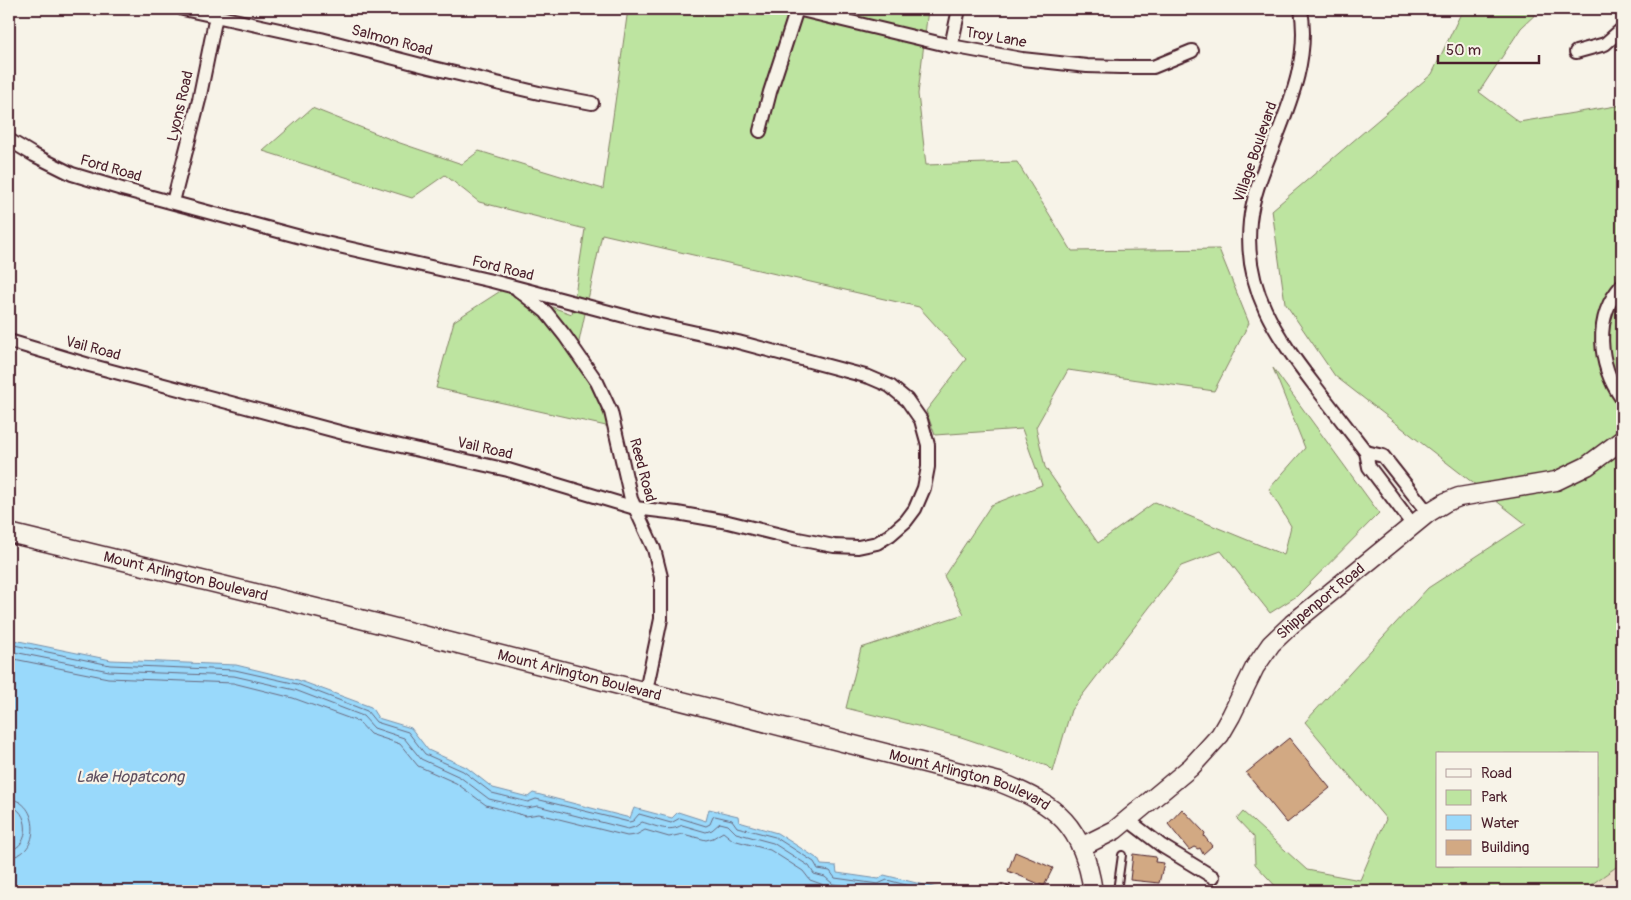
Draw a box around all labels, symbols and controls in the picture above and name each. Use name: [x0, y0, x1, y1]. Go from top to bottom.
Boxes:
street label: Salmon Road: [349, 21, 435, 60]
street label: Troy Lane: [964, 23, 1028, 52]
scale bar: [1438, 32, 1540, 64]
text: 50 m: [1446, 41, 1481, 60]
street label: Lyons Road: [163, 69, 198, 143]
street label: Village Boulevard: [1229, 99, 1282, 205]
street label: Ford Road: [78, 151, 144, 186]
street label: Ford Road: [470, 252, 536, 285]
street label: Vail Road: [63, 332, 123, 365]
street label: Vail Road: [455, 433, 515, 464]
street label: Reed Road: [625, 436, 660, 504]
street label: Mount Arlington Boulevard: [102, 547, 270, 606]
street label: Shippenport Road: [1273, 559, 1369, 644]
street label: Mount Arlington Boulevard: [496, 645, 663, 705]
street label: Mount Arlington Boulevard: [887, 745, 1054, 815]
legend: [1436, 752, 1598, 868]
text: Road: [1481, 764, 1512, 783]
water label: Lake Hopatcong: [76, 767, 186, 787]
text: Park: [1481, 788, 1508, 807]
text: Water: [1481, 814, 1520, 833]
text: Building: [1481, 838, 1529, 857]

